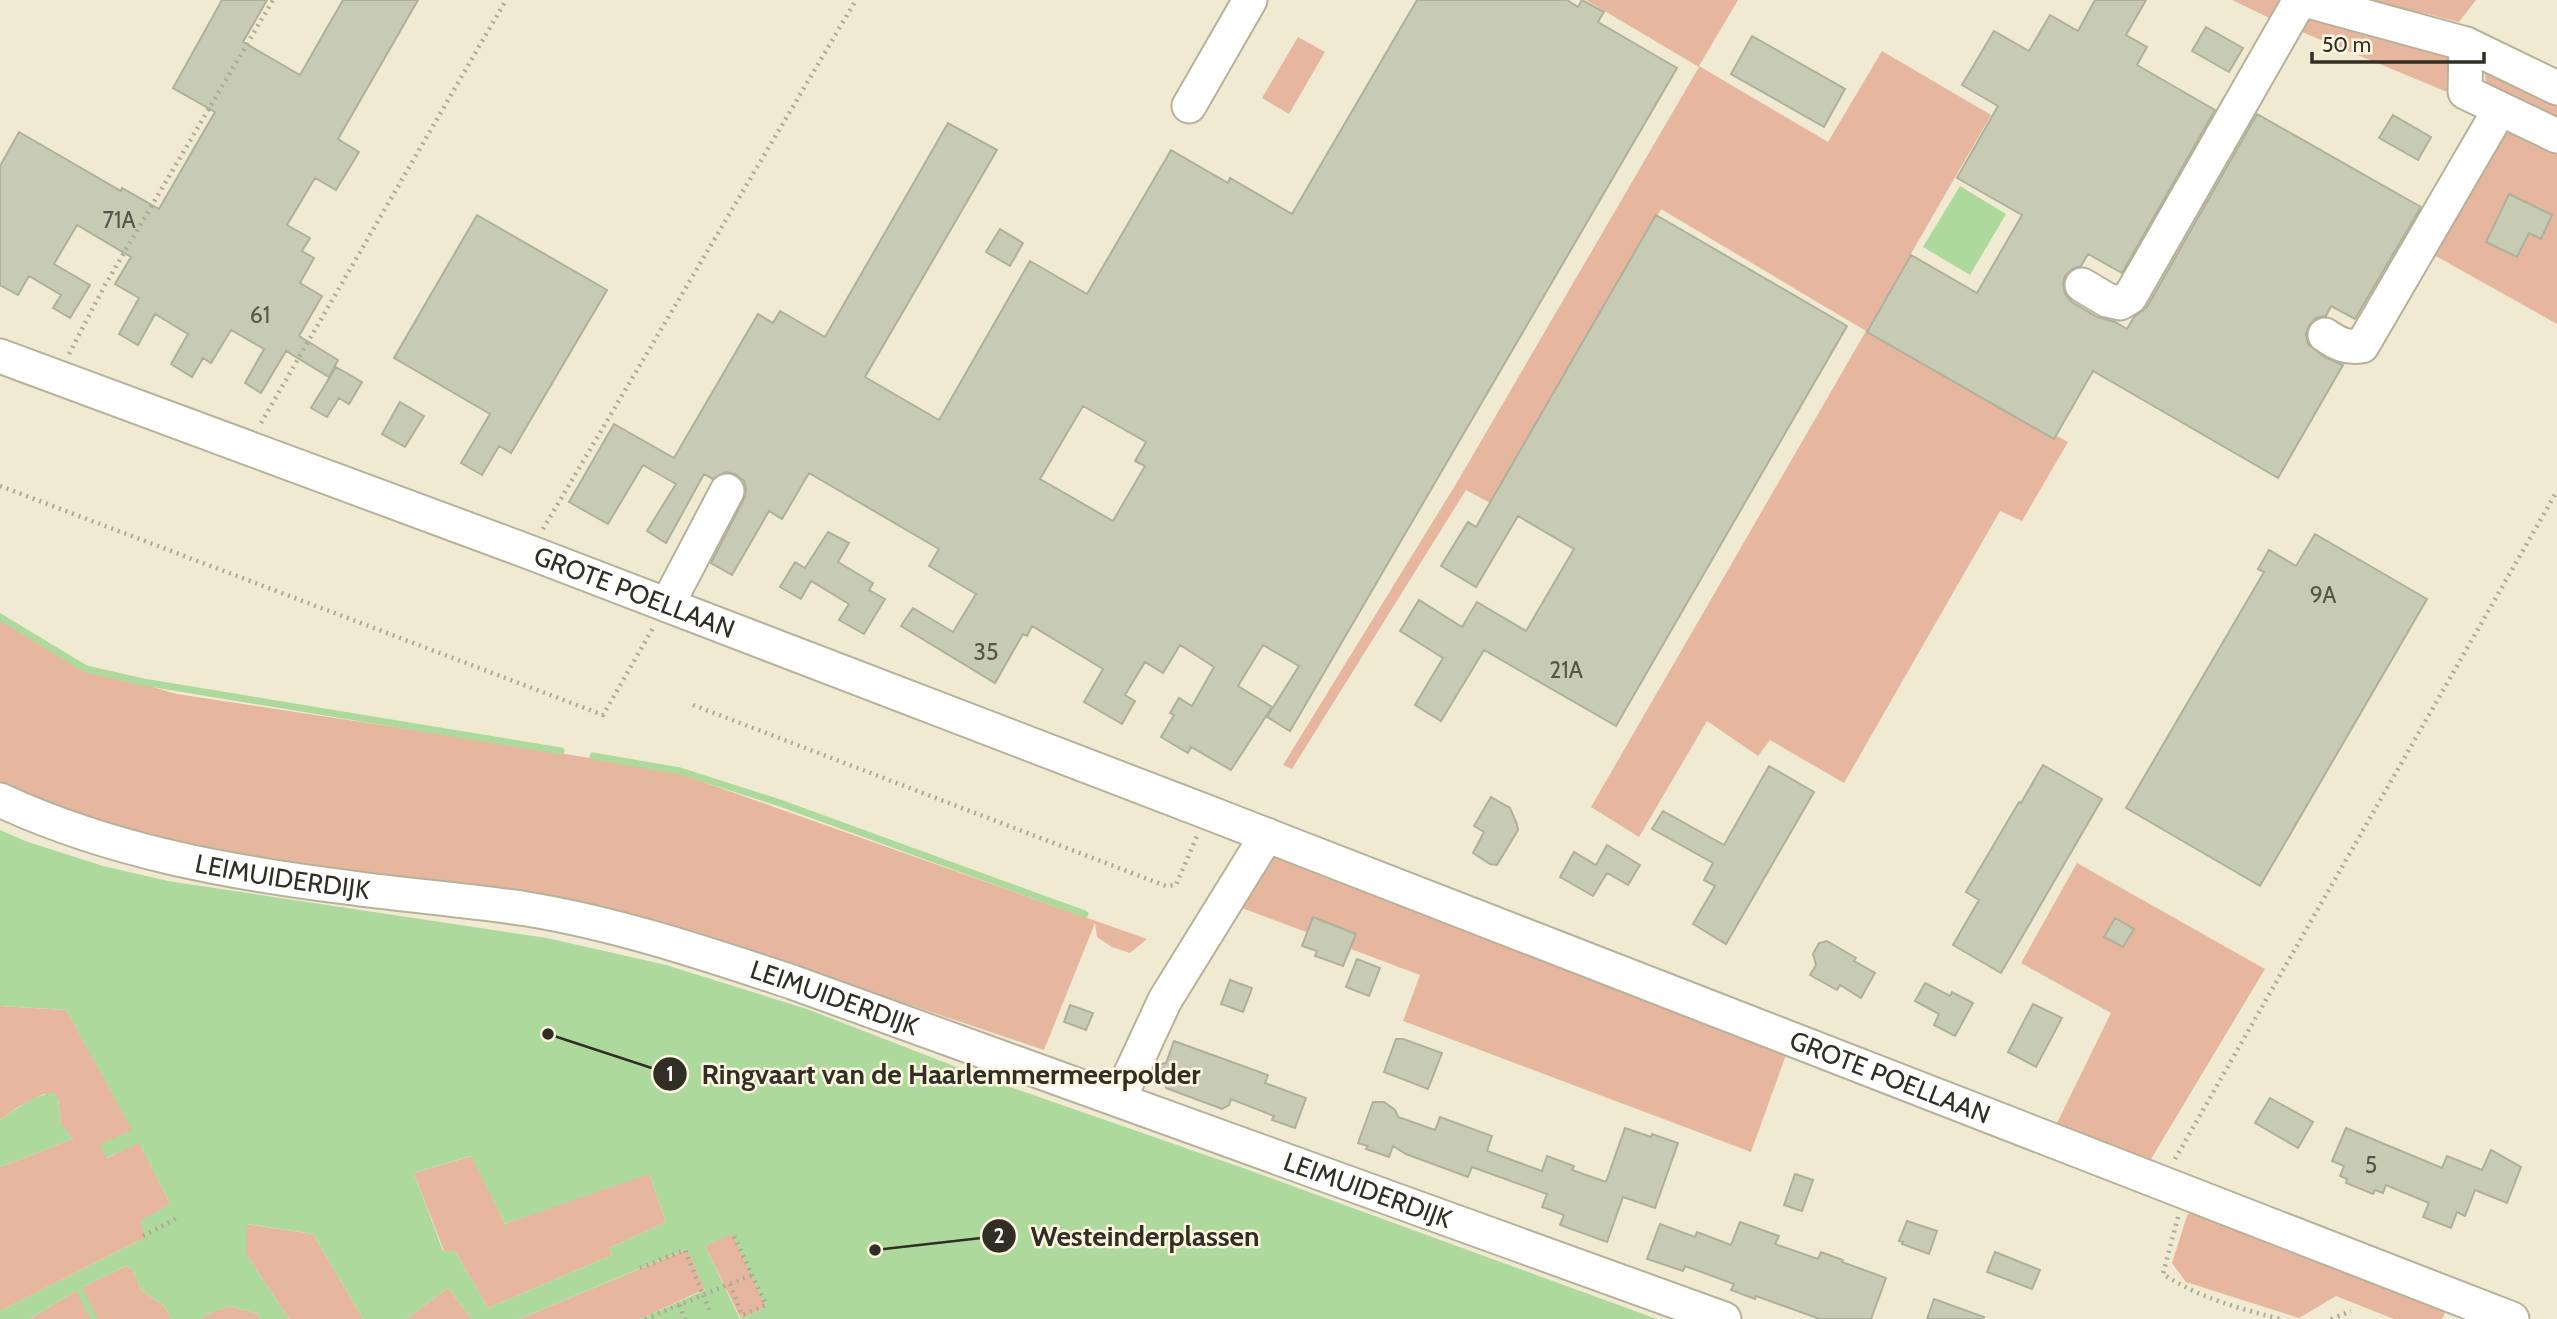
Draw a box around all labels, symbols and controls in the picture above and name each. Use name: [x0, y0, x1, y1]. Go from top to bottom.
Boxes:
scale bar: [2312, 21, 2484, 65]
text: 50 m: [2322, 32, 2371, 57]
house number: 71A: [102, 206, 136, 234]
house number: 61: [250, 301, 270, 329]
street label: GROTE POELLAAN: [529, 539, 739, 645]
house number: 9A: [2310, 581, 2336, 609]
house number: 35: [974, 638, 998, 666]
house number: 21A: [1549, 656, 1583, 684]
street label: LEIMUIDERDIJK: [192, 847, 372, 906]
street label: LEIMUIDERDIJK: [746, 953, 923, 1042]
street label: GROTE POELLAAN: [1785, 1024, 1995, 1131]
callout: Ringvaart van de Haarlemmermeerpolder: [652, 1050, 1214, 1099]
text: Ringvaart van de Haarlemmermeerpolder: [701, 1057, 1201, 1091]
text: 1: [666, 1061, 674, 1086]
street label: LEIMUIDERDIJK: [1279, 1145, 1456, 1235]
house number: 5: [2365, 1151, 2377, 1179]
callout: Westeinderplassen: [982, 1212, 1274, 1261]
text: Westeinderplassen: [1031, 1219, 1259, 1253]
text: 2: [993, 1223, 1005, 1248]

